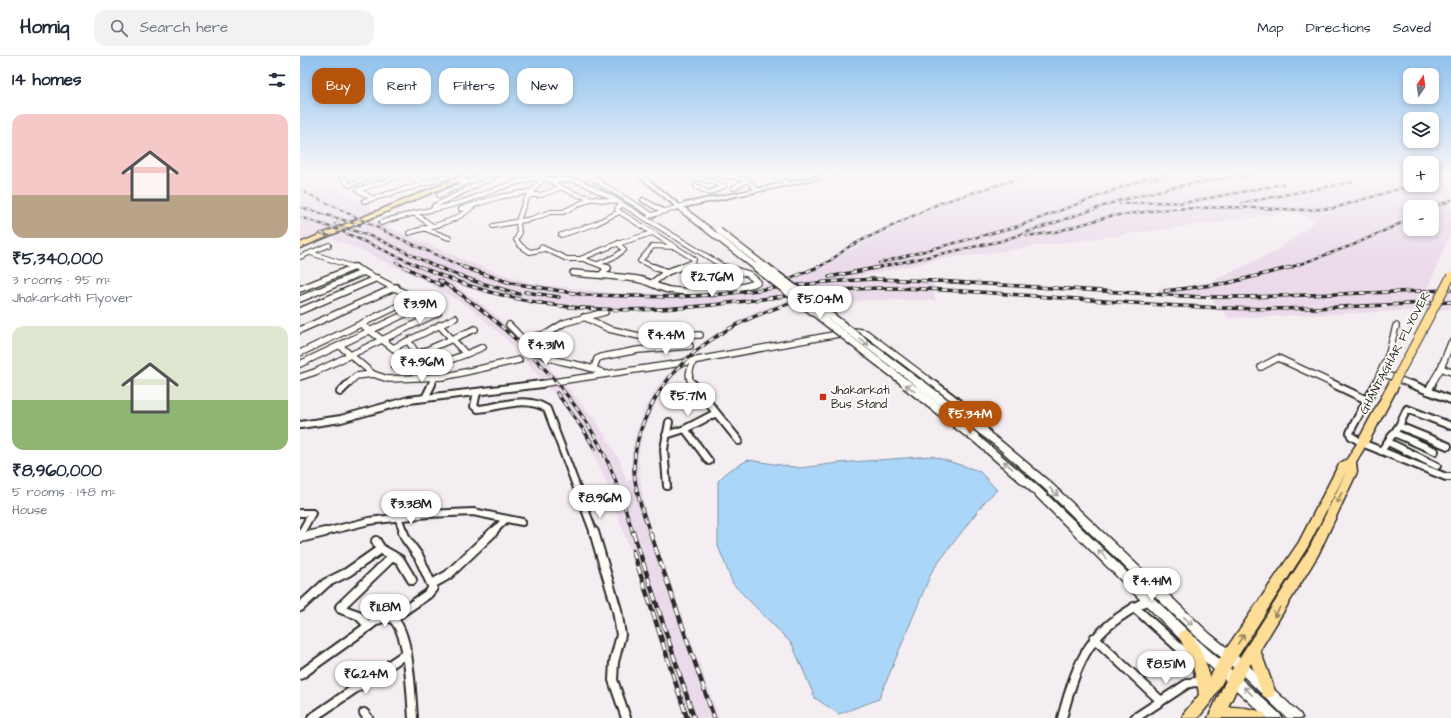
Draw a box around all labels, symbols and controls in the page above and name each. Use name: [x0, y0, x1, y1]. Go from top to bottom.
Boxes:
search box: [94, 10, 374, 46]
text: Homiq: [20, 14, 70, 41]
icon: search: [108, 17, 130, 39]
text: Search here: [140, 17, 228, 38]
text: Map: [1257, 18, 1284, 38]
text: Directions: [1306, 18, 1371, 38]
text: Saved: [1393, 18, 1431, 38]
text: 14 homes: [12, 68, 82, 92]
chip: Buy: [312, 68, 365, 104]
chip: Rent: [373, 68, 431, 104]
chip: Filters: [439, 68, 509, 104]
chip: New: [517, 68, 573, 104]
north arrow: [1403, 68, 1439, 104]
map controls: [1403, 68, 1439, 236]
icon: filters: [266, 69, 288, 91]
button: layers: [1403, 112, 1439, 148]
icon: home: [114, 140, 186, 212]
button: +: [1403, 156, 1439, 192]
button: −: [1403, 200, 1439, 236]
text: ₹5,340,000: [12, 247, 103, 271]
pin: ₹2.76M: [679, 264, 745, 298]
text: ₹2.76M: [690, 268, 734, 286]
text: 3 rooms · 95 m²: [12, 271, 111, 289]
pin: ₹5.04M: [787, 286, 853, 320]
text: Jhakarkatti Flyover: [12, 289, 132, 307]
street label: GHANTAGHAR FLYOVER: [1355, 289, 1435, 417]
text: ₹5.04M: [797, 290, 843, 308]
pin: ₹3.9M: [392, 291, 448, 325]
text: ₹3.9M: [403, 295, 437, 313]
pin: ₹4.4M: [638, 322, 694, 356]
text: ₹4.4M: [647, 326, 685, 344]
pin: ₹4.31M: [513, 332, 579, 366]
text: ₹4.31M: [527, 336, 565, 354]
one-way arrow: [858, 337, 869, 346]
pin: ₹4.96M: [389, 349, 455, 383]
icon: home: [114, 352, 186, 424]
text: ₹4.96M: [400, 353, 444, 371]
place label: Jhakarkati Bus Stand: [831, 382, 890, 413]
pin: ₹5.7M: [660, 383, 716, 417]
one-way arrow: [904, 383, 915, 392]
text: ₹5.7M: [669, 387, 707, 405]
marker: Jhakarkati Bus Stand: [818, 392, 828, 402]
pin: ₹5.34M: [937, 401, 1003, 435]
text: ₹5.34M: [948, 405, 992, 423]
text: ₹8,960,000: [12, 459, 102, 483]
one-way arrow: [1002, 461, 1013, 470]
text: 5 rooms · 148 m²: [12, 483, 116, 501]
pin: ₹8.96M: [567, 485, 633, 519]
one-way arrow: [1049, 487, 1059, 496]
text: ₹8.96M: [578, 489, 622, 507]
pin: ₹3.38M: [378, 491, 444, 525]
one-way arrow: [1335, 492, 1342, 504]
text: ₹3.38M: [390, 495, 432, 513]
text: House: [12, 501, 47, 519]
one-way arrow: [1097, 549, 1107, 559]
pin: ₹4.41M: [1119, 568, 1185, 602]
text: ₹4.41M: [1132, 572, 1172, 590]
pin: ₹11.8M: [352, 594, 418, 628]
text: ₹11.8M: [369, 598, 401, 616]
one-way arrow: [1272, 606, 1280, 618]
one-way arrow: [1183, 616, 1193, 626]
one-way arrow: [1237, 634, 1245, 645]
pin: ₹8.51M: [1133, 651, 1199, 685]
text: ₹8.51M: [1146, 655, 1186, 673]
pin: ₹6.24M: [333, 661, 399, 695]
text: ₹6.24M: [344, 665, 388, 683]
one-way arrow: [1243, 687, 1253, 696]

